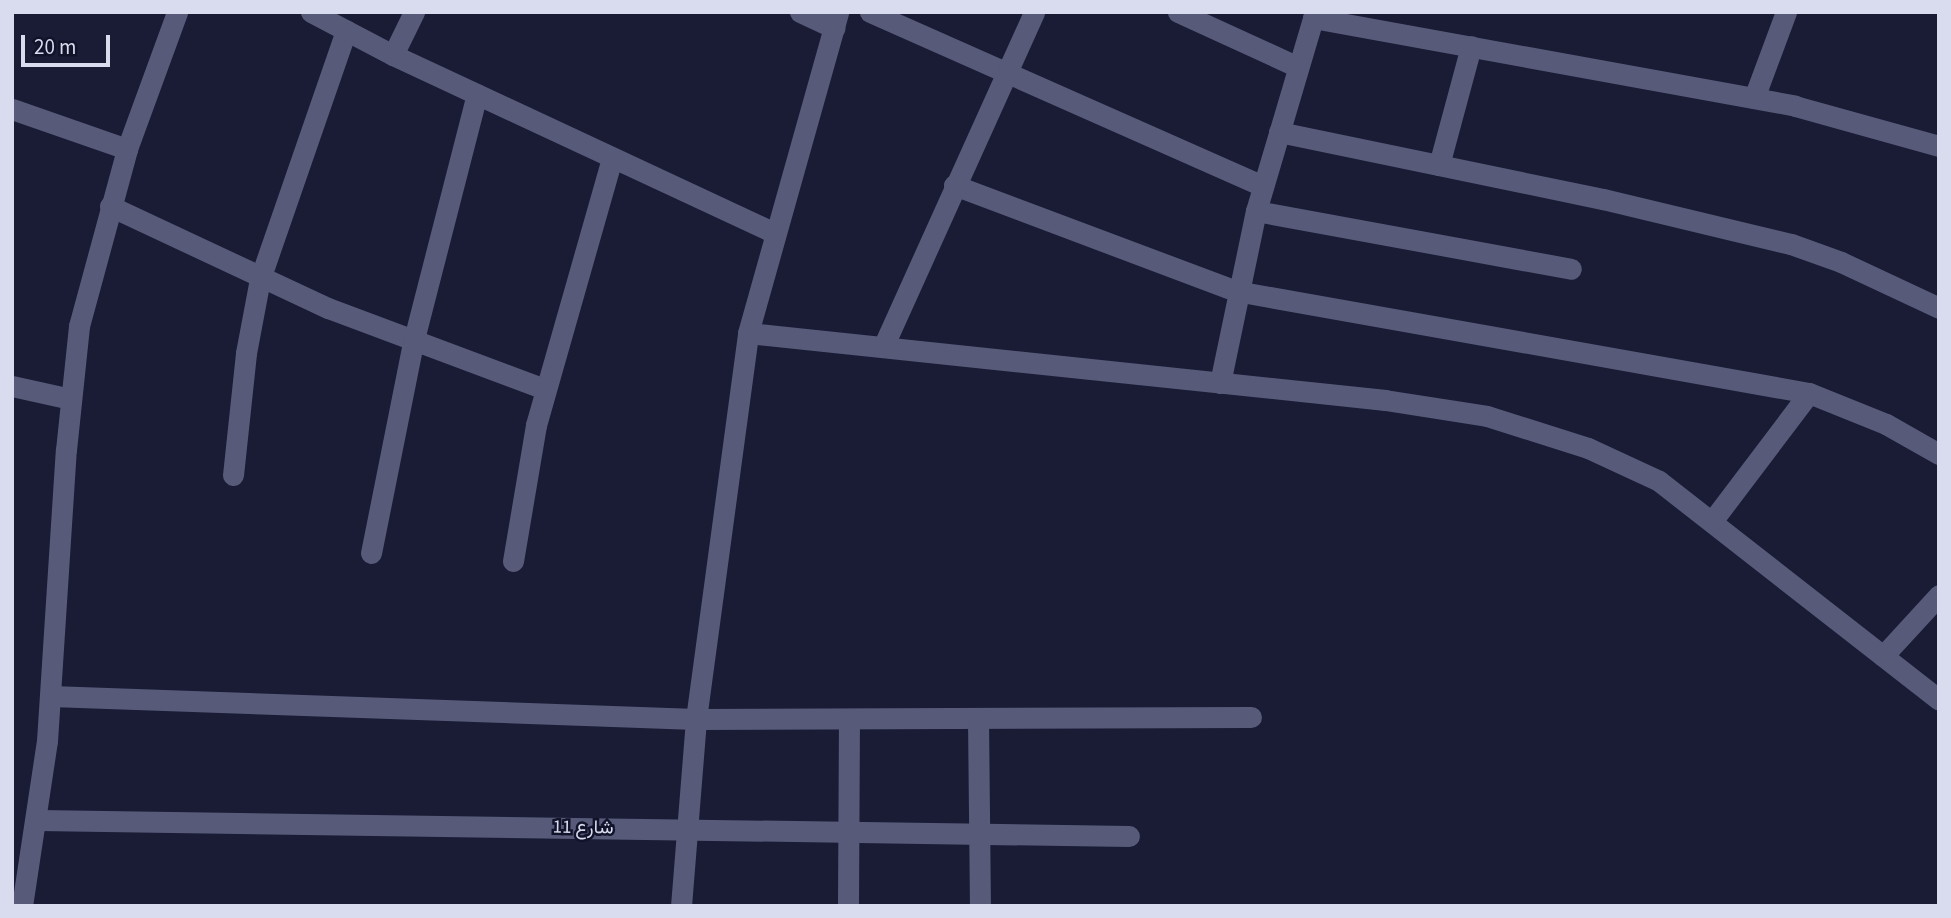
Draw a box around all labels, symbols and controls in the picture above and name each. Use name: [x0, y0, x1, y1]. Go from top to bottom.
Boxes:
scale bar: [24, 21, 114, 65]
text: 20 m: [34, 32, 76, 62]
street label: شارع 11: [552, 816, 614, 840]

